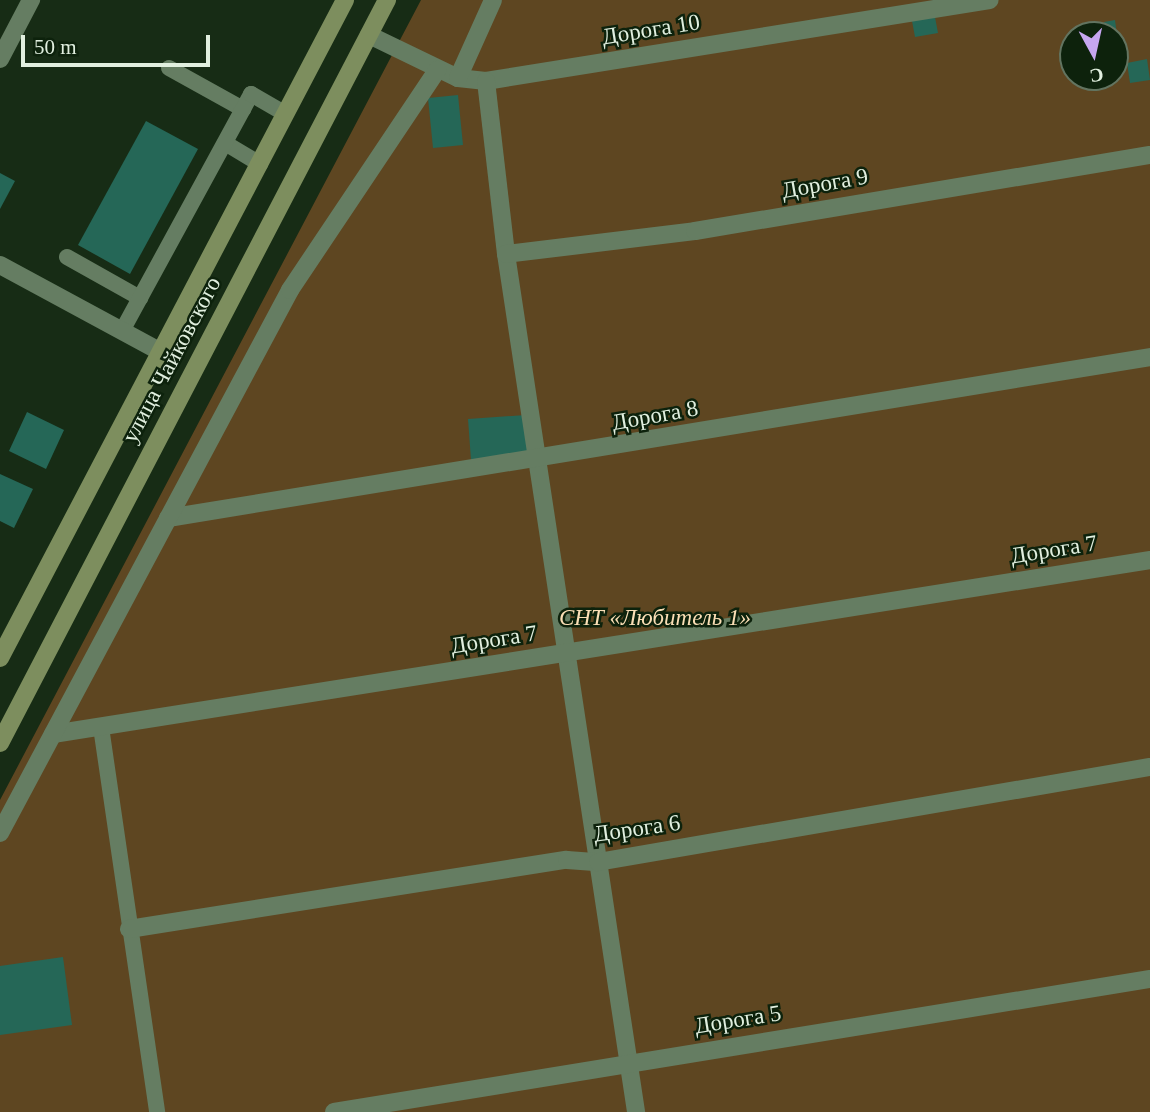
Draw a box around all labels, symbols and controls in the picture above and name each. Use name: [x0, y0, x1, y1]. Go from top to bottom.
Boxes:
street label: Дорога 10: [600, 9, 702, 51]
scale bar: [24, 21, 214, 65]
north arrow: [1059, 21, 1129, 91]
text: 50 m: [34, 35, 77, 59]
text: С: [1088, 64, 1105, 87]
street label: Дорога 9: [780, 163, 870, 205]
street label: улица Чайковского: [117, 272, 227, 448]
street label: Дорога 8: [610, 395, 700, 437]
street label: Дорога 7: [1009, 530, 1099, 570]
park label: СНТ «Любитель 1»: [559, 604, 751, 632]
street label: Дорога 7: [449, 620, 539, 660]
street label: Дорога 6: [592, 809, 682, 849]
street label: Дорога 5: [693, 1000, 783, 1040]

